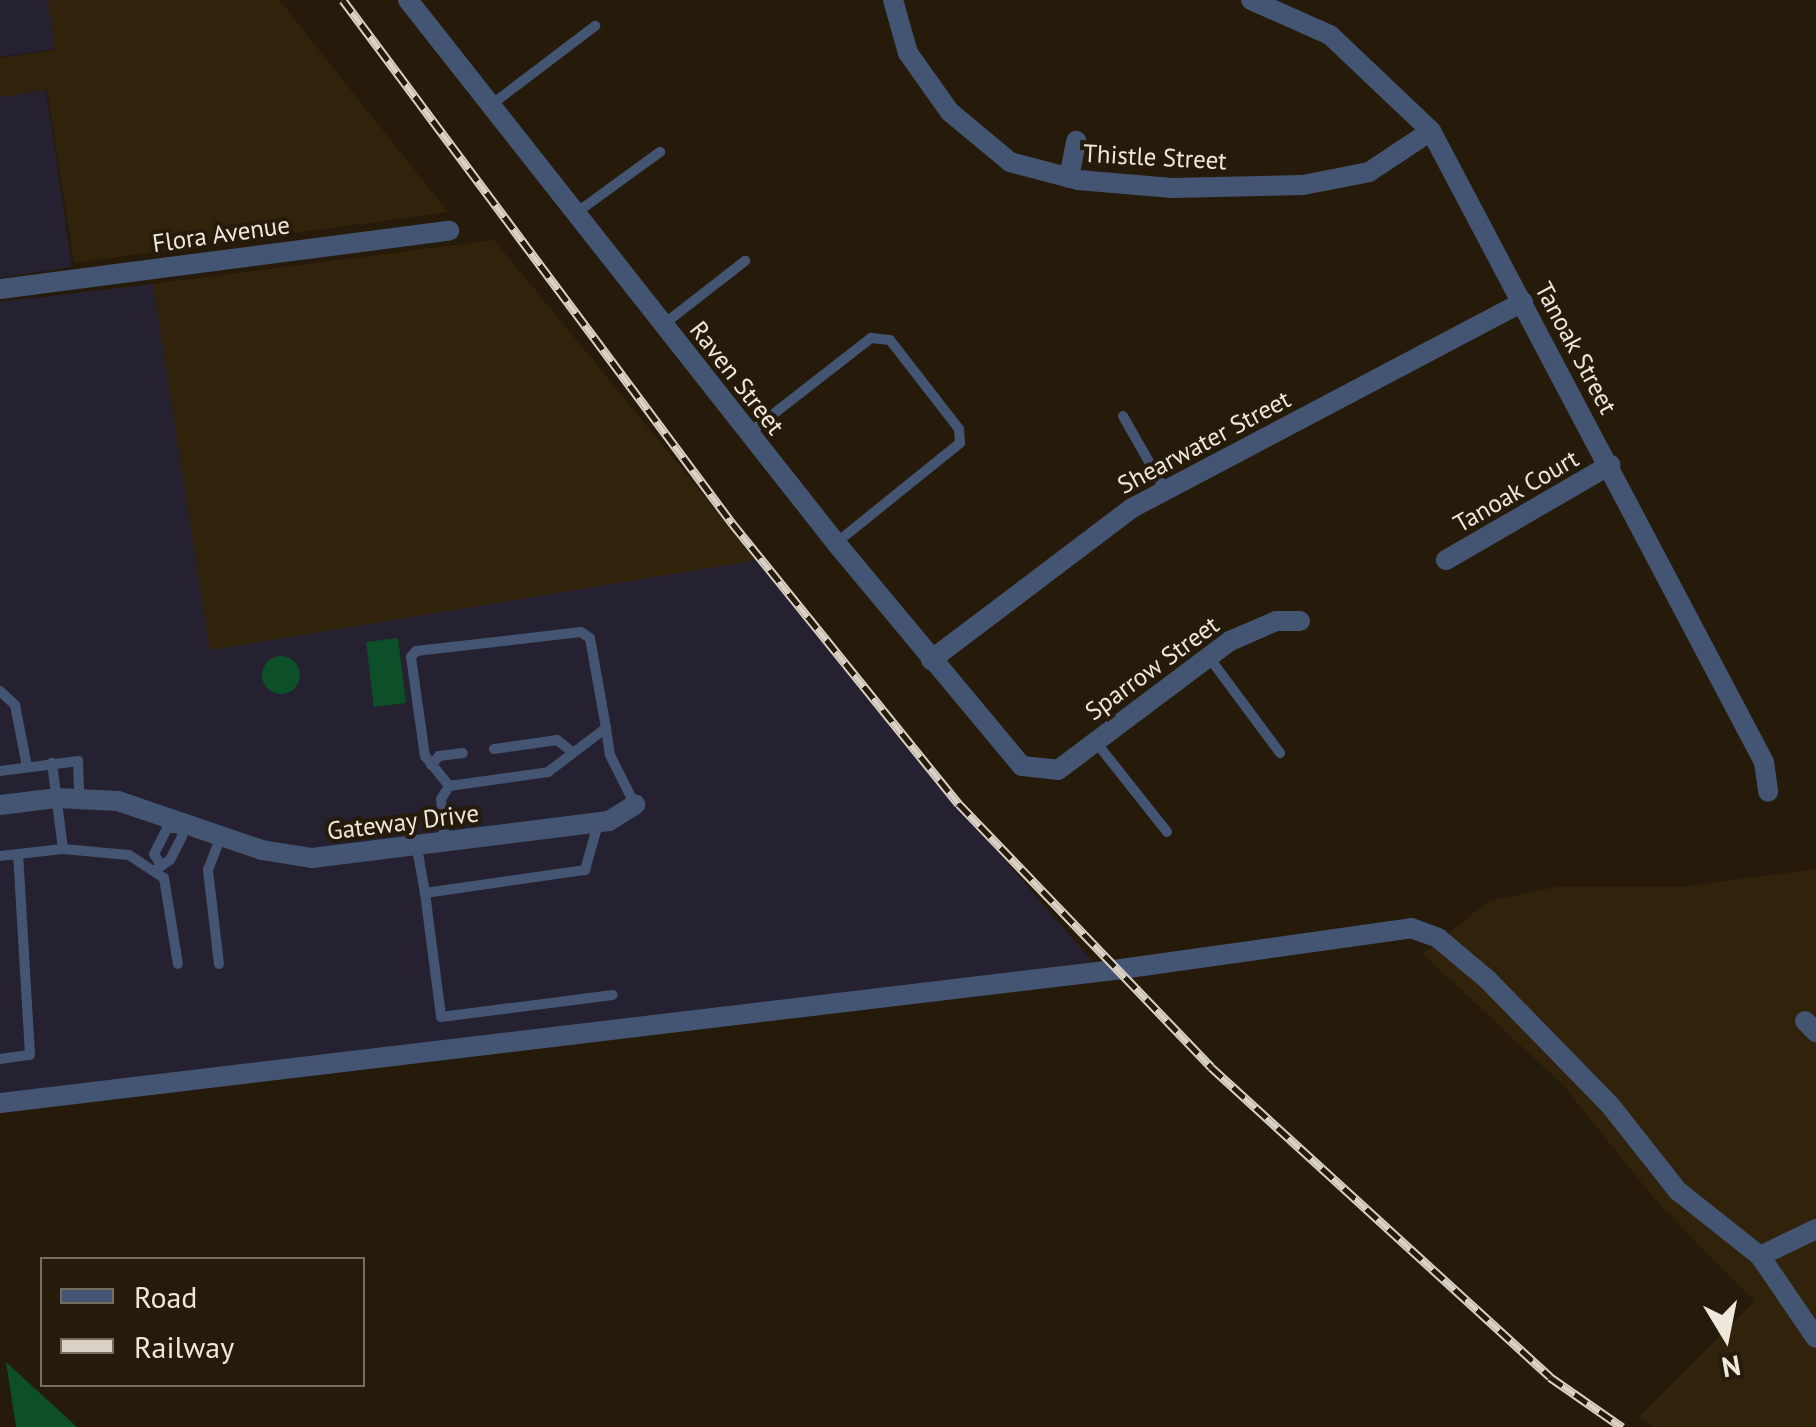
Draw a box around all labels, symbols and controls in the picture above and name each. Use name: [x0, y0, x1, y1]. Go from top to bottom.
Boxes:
street label: Thistle Street: [1082, 138, 1228, 176]
street label: Flora Avenue: [150, 209, 292, 259]
street label: Tanoak Street: [1529, 277, 1623, 419]
street label: Raven Street: [683, 315, 791, 441]
street label: Shearwater Street: [1113, 384, 1295, 500]
street label: Tanoak Court: [1448, 443, 1584, 539]
street label: Sparrow Street: [1079, 609, 1225, 727]
street label: Gateway Drive: [325, 798, 481, 846]
legend: [40, 1257, 365, 1387]
text: Road: [134, 1277, 198, 1316]
north arrow: [1676, 1287, 1776, 1387]
text: Railway: [134, 1327, 234, 1366]
text: N: [1719, 1347, 1744, 1387]

